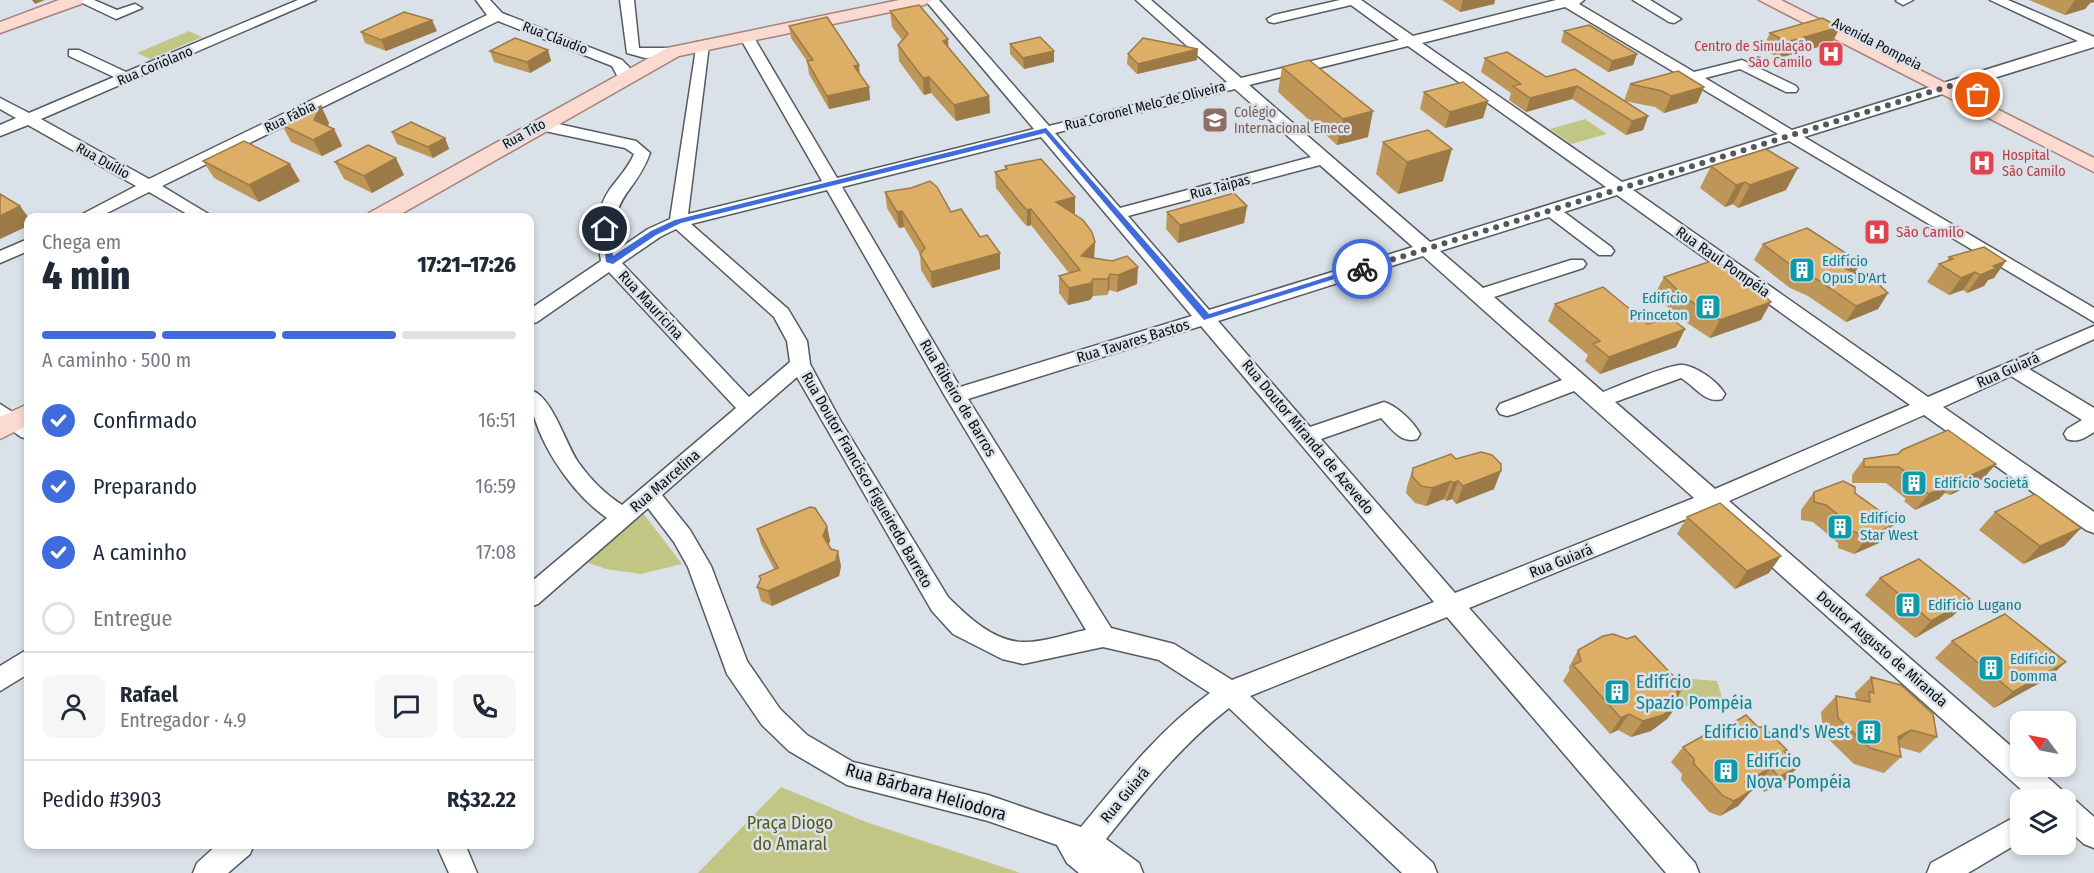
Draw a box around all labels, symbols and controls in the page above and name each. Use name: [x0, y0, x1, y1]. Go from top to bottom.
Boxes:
street label: Avenida Pompeia: [1829, 14, 1925, 74]
street label: Rua Cláudio: [520, 18, 590, 58]
place label: Centro de Simulação São Camilo: [1694, 38, 1812, 71]
hospital icon: Centro de Simulação São Camilo: [1816, 39, 1846, 69]
street label: Rua Coriolano: [115, 42, 195, 90]
pin: [1952, 69, 2003, 120]
street label: Rua Coronel Melo de Oliveira: [1063, 78, 1227, 134]
icon: bag: [1961, 78, 1994, 111]
street label: Rua Fábia: [262, 97, 319, 137]
place label: Colégio Internacional Emece: [1234, 104, 1350, 137]
school or university icon: Colégio Internacional Emece: [1200, 105, 1230, 135]
street label: Rua Tito: [499, 115, 549, 153]
street label: Rua Duílio: [73, 139, 133, 183]
place label: Hospital São Camilo: [2002, 147, 2066, 180]
hospital icon: Hospital São Camilo: [1967, 148, 1997, 178]
street label: Rua Taipas: [1188, 171, 1252, 203]
pin: [579, 203, 630, 254]
icon: home: [588, 212, 621, 245]
hospital icon: São Camilo: [1862, 217, 1892, 247]
street label: Rua Raul Pompéia: [1672, 223, 1774, 301]
place label: São Camilo: [1896, 223, 1964, 241]
text: Chega em: [42, 230, 121, 254]
courier: [1332, 239, 1392, 299]
text: 17:21–17:26: [417, 251, 516, 278]
place label: Edifício Opus D'Art: [1822, 252, 1887, 287]
text: 4 min: [42, 253, 130, 299]
icon: bike: [1346, 253, 1379, 286]
building icon: Edifício Opus D'Art: [1787, 255, 1817, 285]
street label: Rua Mauricina: [615, 267, 687, 343]
place label: Edifício Princeton: [1630, 289, 1688, 324]
building icon: Edifício Princeton: [1693, 292, 1723, 322]
street label: Rua Tavares Bastos: [1074, 315, 1192, 367]
street label: Rua Ribeiro de Barros: [916, 336, 1000, 460]
text: A caminho · 500 m: [42, 348, 191, 372]
street label: Rua Guiará: [1974, 348, 2042, 392]
street label: Rua Doutor Miranda de Azevedo: [1238, 356, 1378, 518]
street label: Rua Doutor Francisco Figueiredo Barreto: [798, 369, 936, 591]
icon: check: [42, 404, 75, 437]
text: Confirmado: [93, 407, 197, 434]
text: 16:51: [478, 408, 516, 432]
street label: Rua Marcelina: [627, 446, 703, 516]
building icon: Edifício Societá: [1899, 468, 1929, 498]
icon: check: [42, 470, 75, 503]
text: Preparando: [93, 473, 197, 500]
text: 16:59: [475, 474, 516, 498]
place label: Edifício Societá: [1934, 474, 2029, 492]
place label: Edifício Star West: [1860, 509, 1918, 544]
building icon: Edifício Star West: [1825, 512, 1855, 542]
icon: check: [42, 536, 75, 569]
text: A caminho: [93, 539, 187, 566]
text: 17:08: [475, 540, 516, 564]
street label: Rua Guiará: [1527, 540, 1595, 582]
street label: Doutor Augusto de Miranda: [1813, 587, 1951, 711]
building icon: Edifício Lugano: [1893, 590, 1923, 620]
place label: Edifício Lugano: [1928, 596, 2022, 614]
text: Entregue: [93, 605, 172, 632]
place label: Edifício Domma: [2010, 650, 2057, 685]
building icon: Edifício Domma: [1976, 653, 2006, 683]
place label: Edifício Spazio Pompéia: [1636, 671, 1753, 714]
button: person: [42, 675, 105, 738]
button: chat: [375, 675, 438, 738]
button: phone: [453, 675, 516, 738]
building icon: Edifício Spazio Pompéia: [1602, 677, 1632, 707]
text: Rafael: [120, 681, 178, 708]
text: Entregador · 4.9: [120, 708, 246, 732]
north arrow: [2010, 711, 2076, 777]
map controls: [2010, 711, 2076, 855]
building icon: Edifício Land's West: [1854, 717, 1884, 747]
place label: Edifício Land's West: [1704, 721, 1850, 743]
place label: Edifício Nova Pompéia: [1746, 750, 1851, 793]
building icon: Edifício Nova Pompéia: [1711, 756, 1741, 786]
street label: Rua Bárbara Heliodora: [843, 758, 1009, 826]
street label: Rua Guiará: [1097, 764, 1153, 826]
text: Pedido #3903: [42, 786, 161, 813]
text: R$32.22: [447, 786, 516, 813]
button: layers: [2010, 789, 2076, 855]
park label: Praça Diogo do Amaral: [747, 812, 833, 855]

